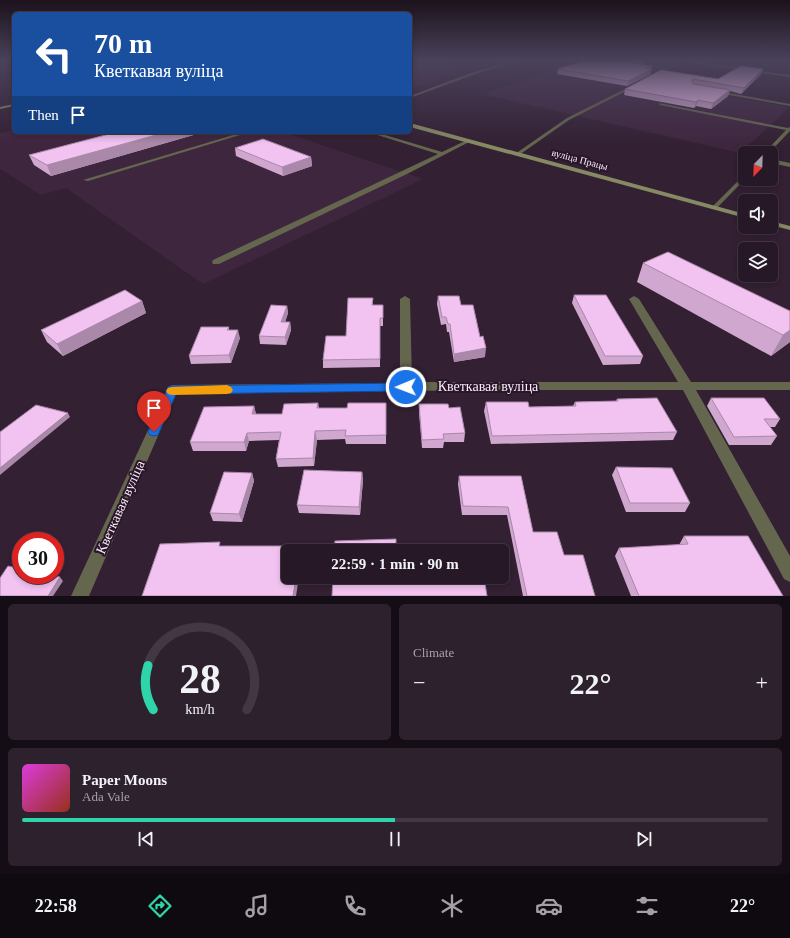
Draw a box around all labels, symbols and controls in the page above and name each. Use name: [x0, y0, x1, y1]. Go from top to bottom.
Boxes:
icon: left: [28, 28, 80, 80]
text: 70 m: [94, 28, 152, 59]
text: Кветкавая вуліца: [94, 61, 223, 81]
icon: arrive: [67, 104, 89, 126]
text: Then: [28, 107, 59, 123]
north arrow: [738, 146, 778, 186]
map controls: [738, 146, 778, 282]
street label: вуліца Працы: [551, 147, 609, 172]
button: sound: [738, 194, 778, 234]
button: layers: [738, 242, 778, 282]
position arrow: [385, 366, 427, 408]
street label: Кветкавая вуліца: [438, 379, 539, 394]
pin: [137, 391, 171, 432]
icon: arrive: [143, 397, 165, 419]
street label: Кветкавая вуліца: [93, 457, 148, 556]
speed limit sign: 30: [12, 532, 64, 584]
text: 22:59 · 1 min · 90 m: [331, 556, 459, 572]
text: Climate: [413, 645, 454, 660]
text: 28: [179, 656, 220, 702]
text: 22°: [570, 667, 612, 700]
text: −: [413, 670, 425, 695]
text: +: [756, 670, 768, 695]
text: km/h: [185, 701, 214, 717]
text: Paper Moons: [82, 772, 167, 788]
text: Ada Vale: [82, 789, 130, 804]
icon: previous: [135, 828, 157, 850]
icon: pause: [384, 828, 406, 850]
icon: next: [633, 828, 655, 850]
icon: directions: [146, 892, 174, 920]
icon: music: [243, 892, 271, 920]
icon: phone: [341, 892, 369, 920]
icon: climate: [438, 892, 466, 920]
icon: car: [535, 892, 563, 920]
icon: filters: [633, 892, 661, 920]
text: 22:58: [35, 896, 77, 916]
text: 22°: [730, 896, 755, 916]

